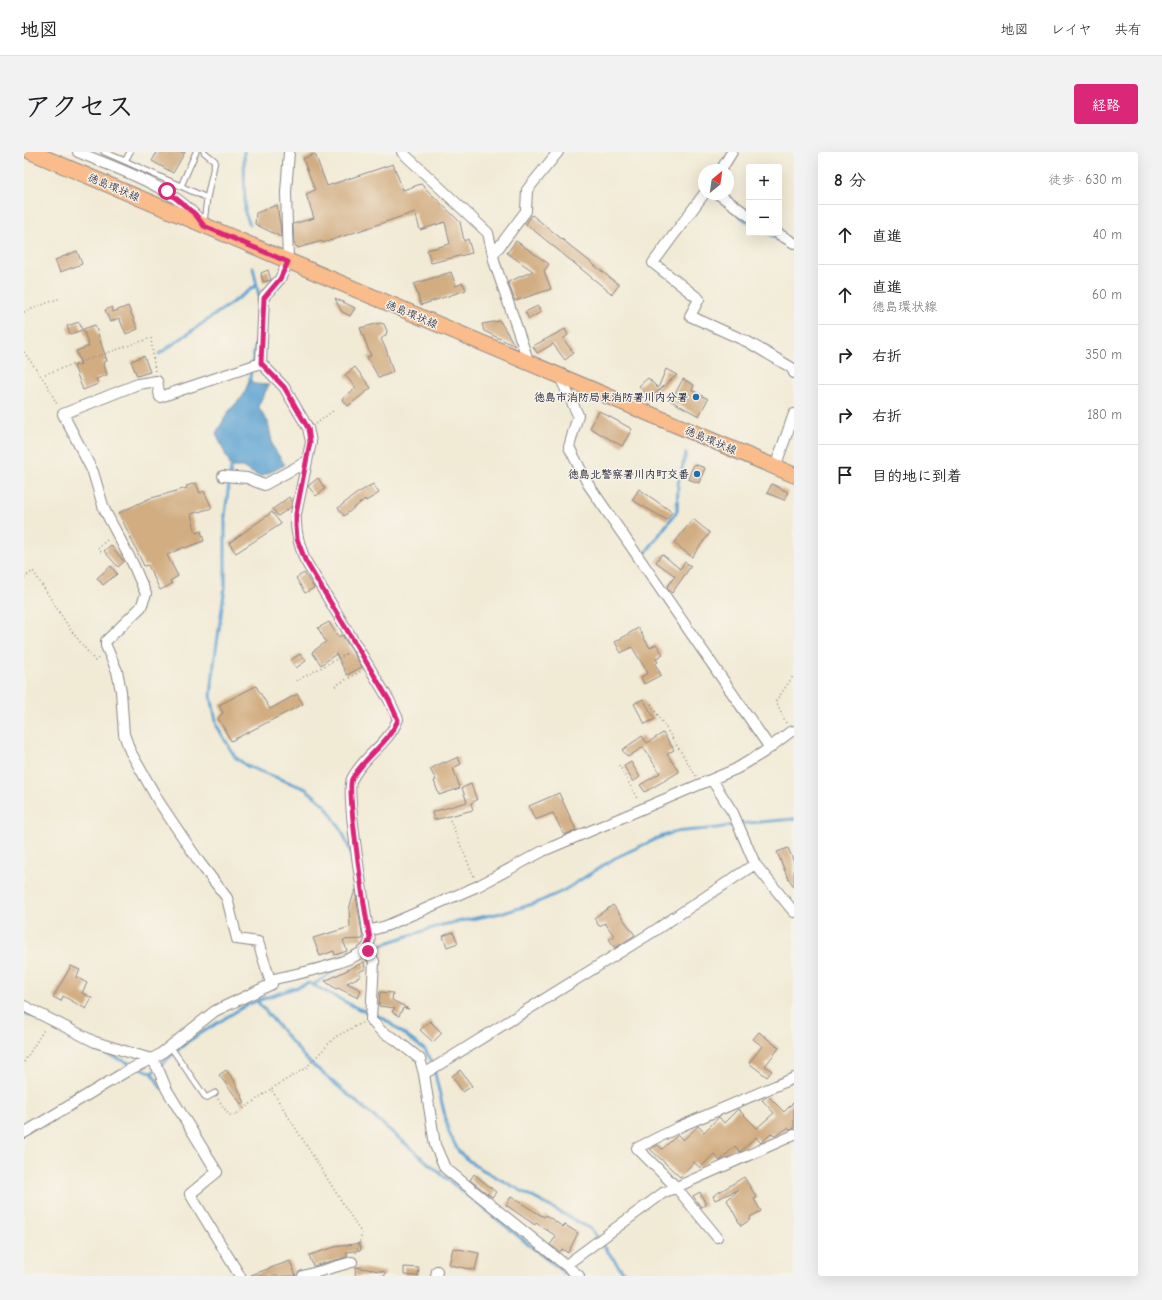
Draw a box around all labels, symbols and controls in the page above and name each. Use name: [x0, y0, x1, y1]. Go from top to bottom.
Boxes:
text: 地図: [20, 19, 58, 41]
text: 地図: [1001, 21, 1029, 38]
text: レイヤ: [1051, 21, 1092, 38]
text: 共有: [1114, 21, 1142, 38]
button: 経路: [1074, 84, 1138, 124]
text: アクセス: [24, 91, 134, 123]
north arrow: [698, 164, 734, 200]
map controls: [746, 164, 782, 236]
button: +: [746, 164, 782, 200]
street label: 徳島環状線: [86, 171, 142, 204]
text: 8 分: [834, 171, 866, 190]
text: 徒歩 · 630 m: [1048, 172, 1122, 187]
route start: [158, 182, 176, 200]
button: −: [746, 200, 782, 236]
icon: ahead: [834, 224, 856, 246]
text: 直進: [872, 227, 902, 245]
text: 40 m: [1093, 227, 1122, 242]
text: 直進: [872, 278, 902, 296]
icon: ahead: [834, 284, 856, 306]
text: 60 m: [1092, 287, 1122, 302]
street label: 徳島環状線: [384, 298, 440, 331]
text: 徳島環状線: [872, 299, 937, 314]
icon: right: [834, 344, 856, 366]
text: 右折: [872, 347, 902, 365]
text: 350 m: [1085, 347, 1122, 362]
place label: 徳島市消防局東消防署川内分署: [534, 391, 688, 404]
marker: 徳島市消防局東消防署川内分署: [691, 392, 701, 402]
icon: right: [834, 404, 856, 426]
text: 右折: [872, 407, 902, 425]
text: 180 m: [1087, 407, 1122, 422]
street label: 徳島環状線: [683, 424, 739, 457]
icon: arrive: [834, 464, 856, 486]
text: 目的地に到着: [872, 467, 962, 485]
place label: 徳島北警察署川内町交番: [568, 468, 689, 481]
marker: 徳島北警察署川内町交番: [692, 469, 702, 479]
route end: [359, 942, 377, 960]

